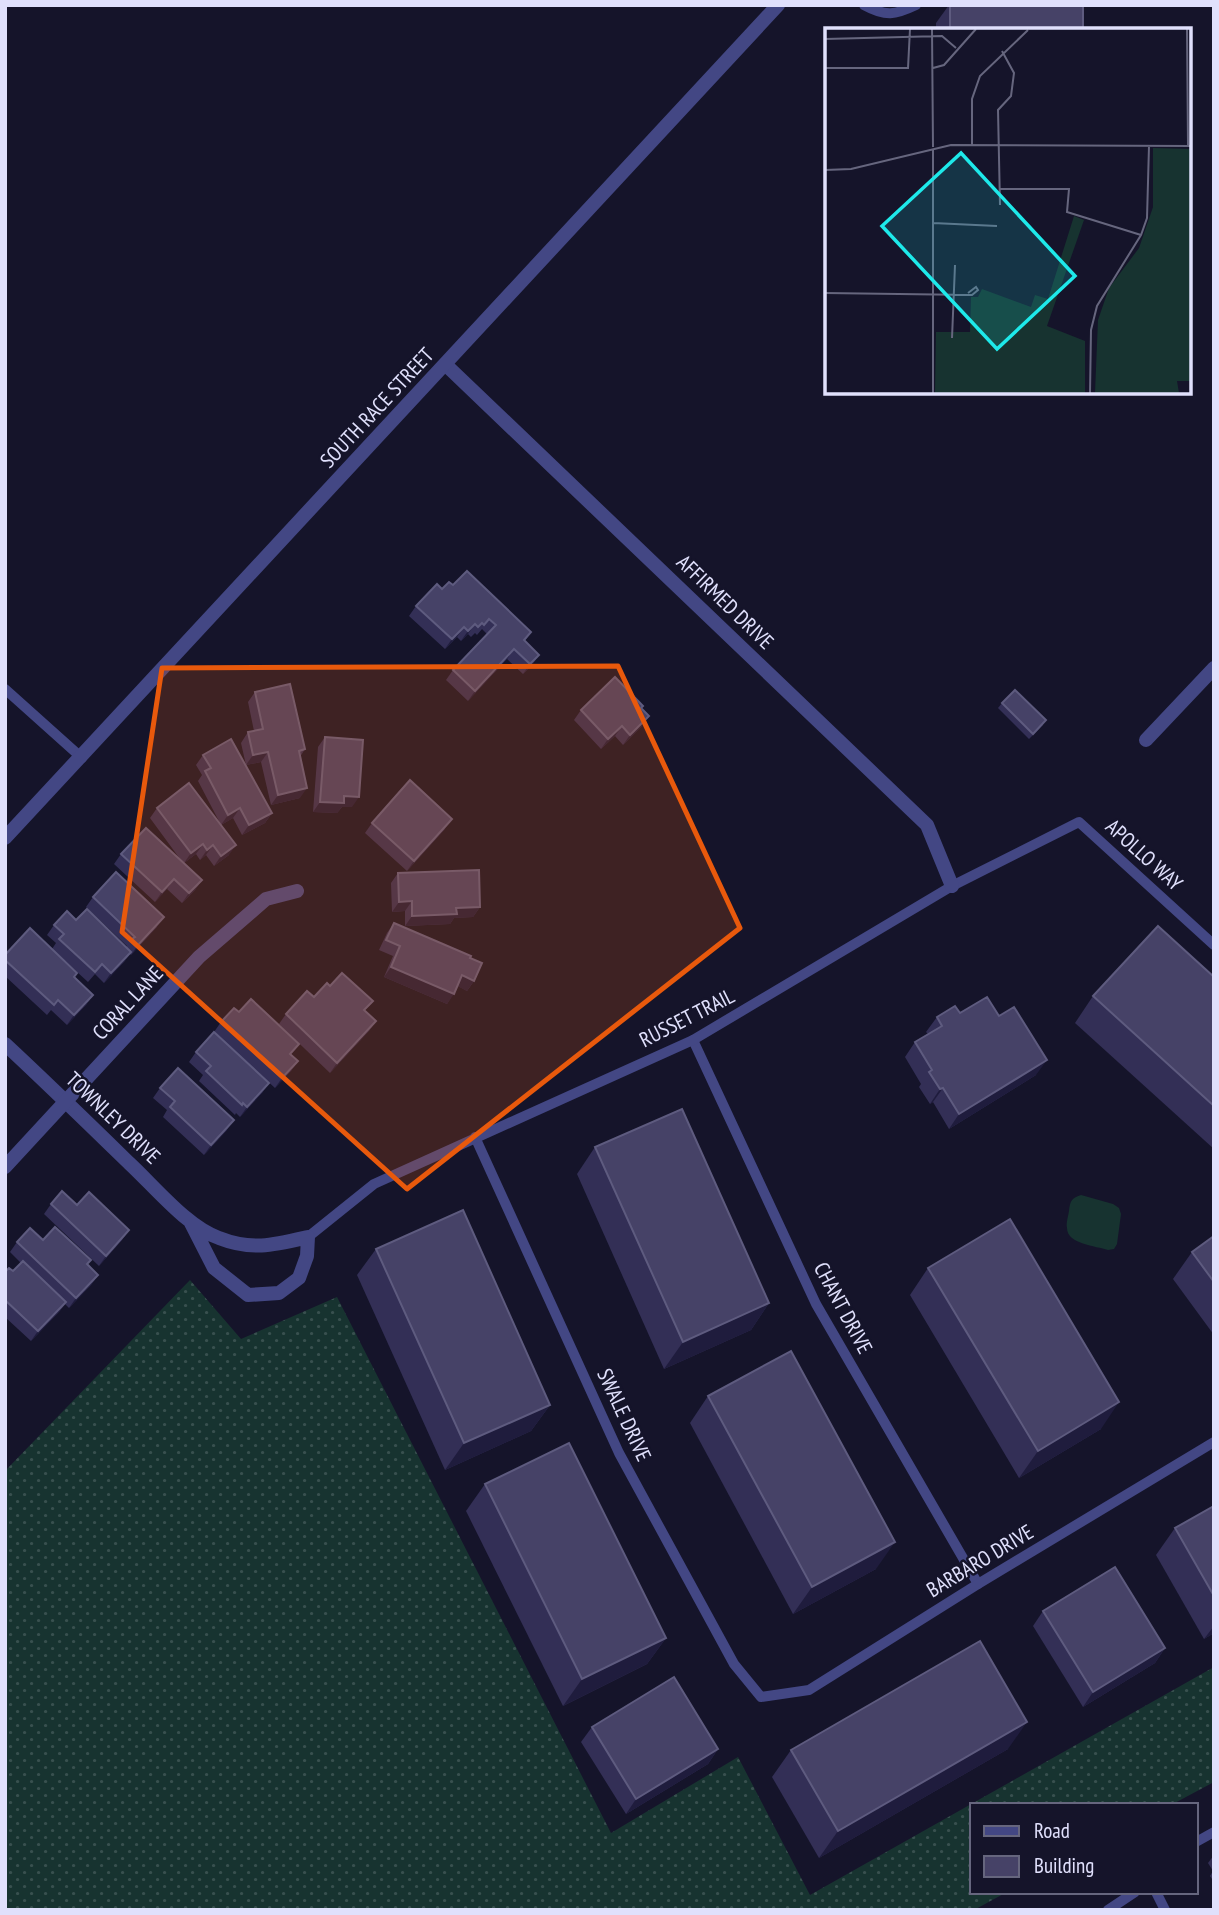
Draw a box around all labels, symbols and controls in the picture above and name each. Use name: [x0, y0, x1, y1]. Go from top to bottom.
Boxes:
inset map: [825, 28, 1191, 394]
street label: SOUTH RACE STREET: [314, 341, 440, 473]
street label: AFFIRMED DRIVE: [671, 549, 780, 655]
street label: APOLLO WAY: [1100, 813, 1189, 897]
street label: CORAL LANE: [86, 960, 169, 1045]
street label: RUSSET TRAIL: [635, 982, 739, 1053]
street label: TOWNLEY DRIVE: [60, 1066, 166, 1169]
street label: CHANT DRIVE: [808, 1257, 879, 1358]
street label: SWALE DRIVE: [591, 1364, 658, 1466]
street label: BARBARO DRIVE: [921, 1518, 1038, 1603]
legend: [970, 1803, 1198, 1894]
text: Road: [1034, 1817, 1070, 1844]
text: Building: [1034, 1852, 1094, 1879]

